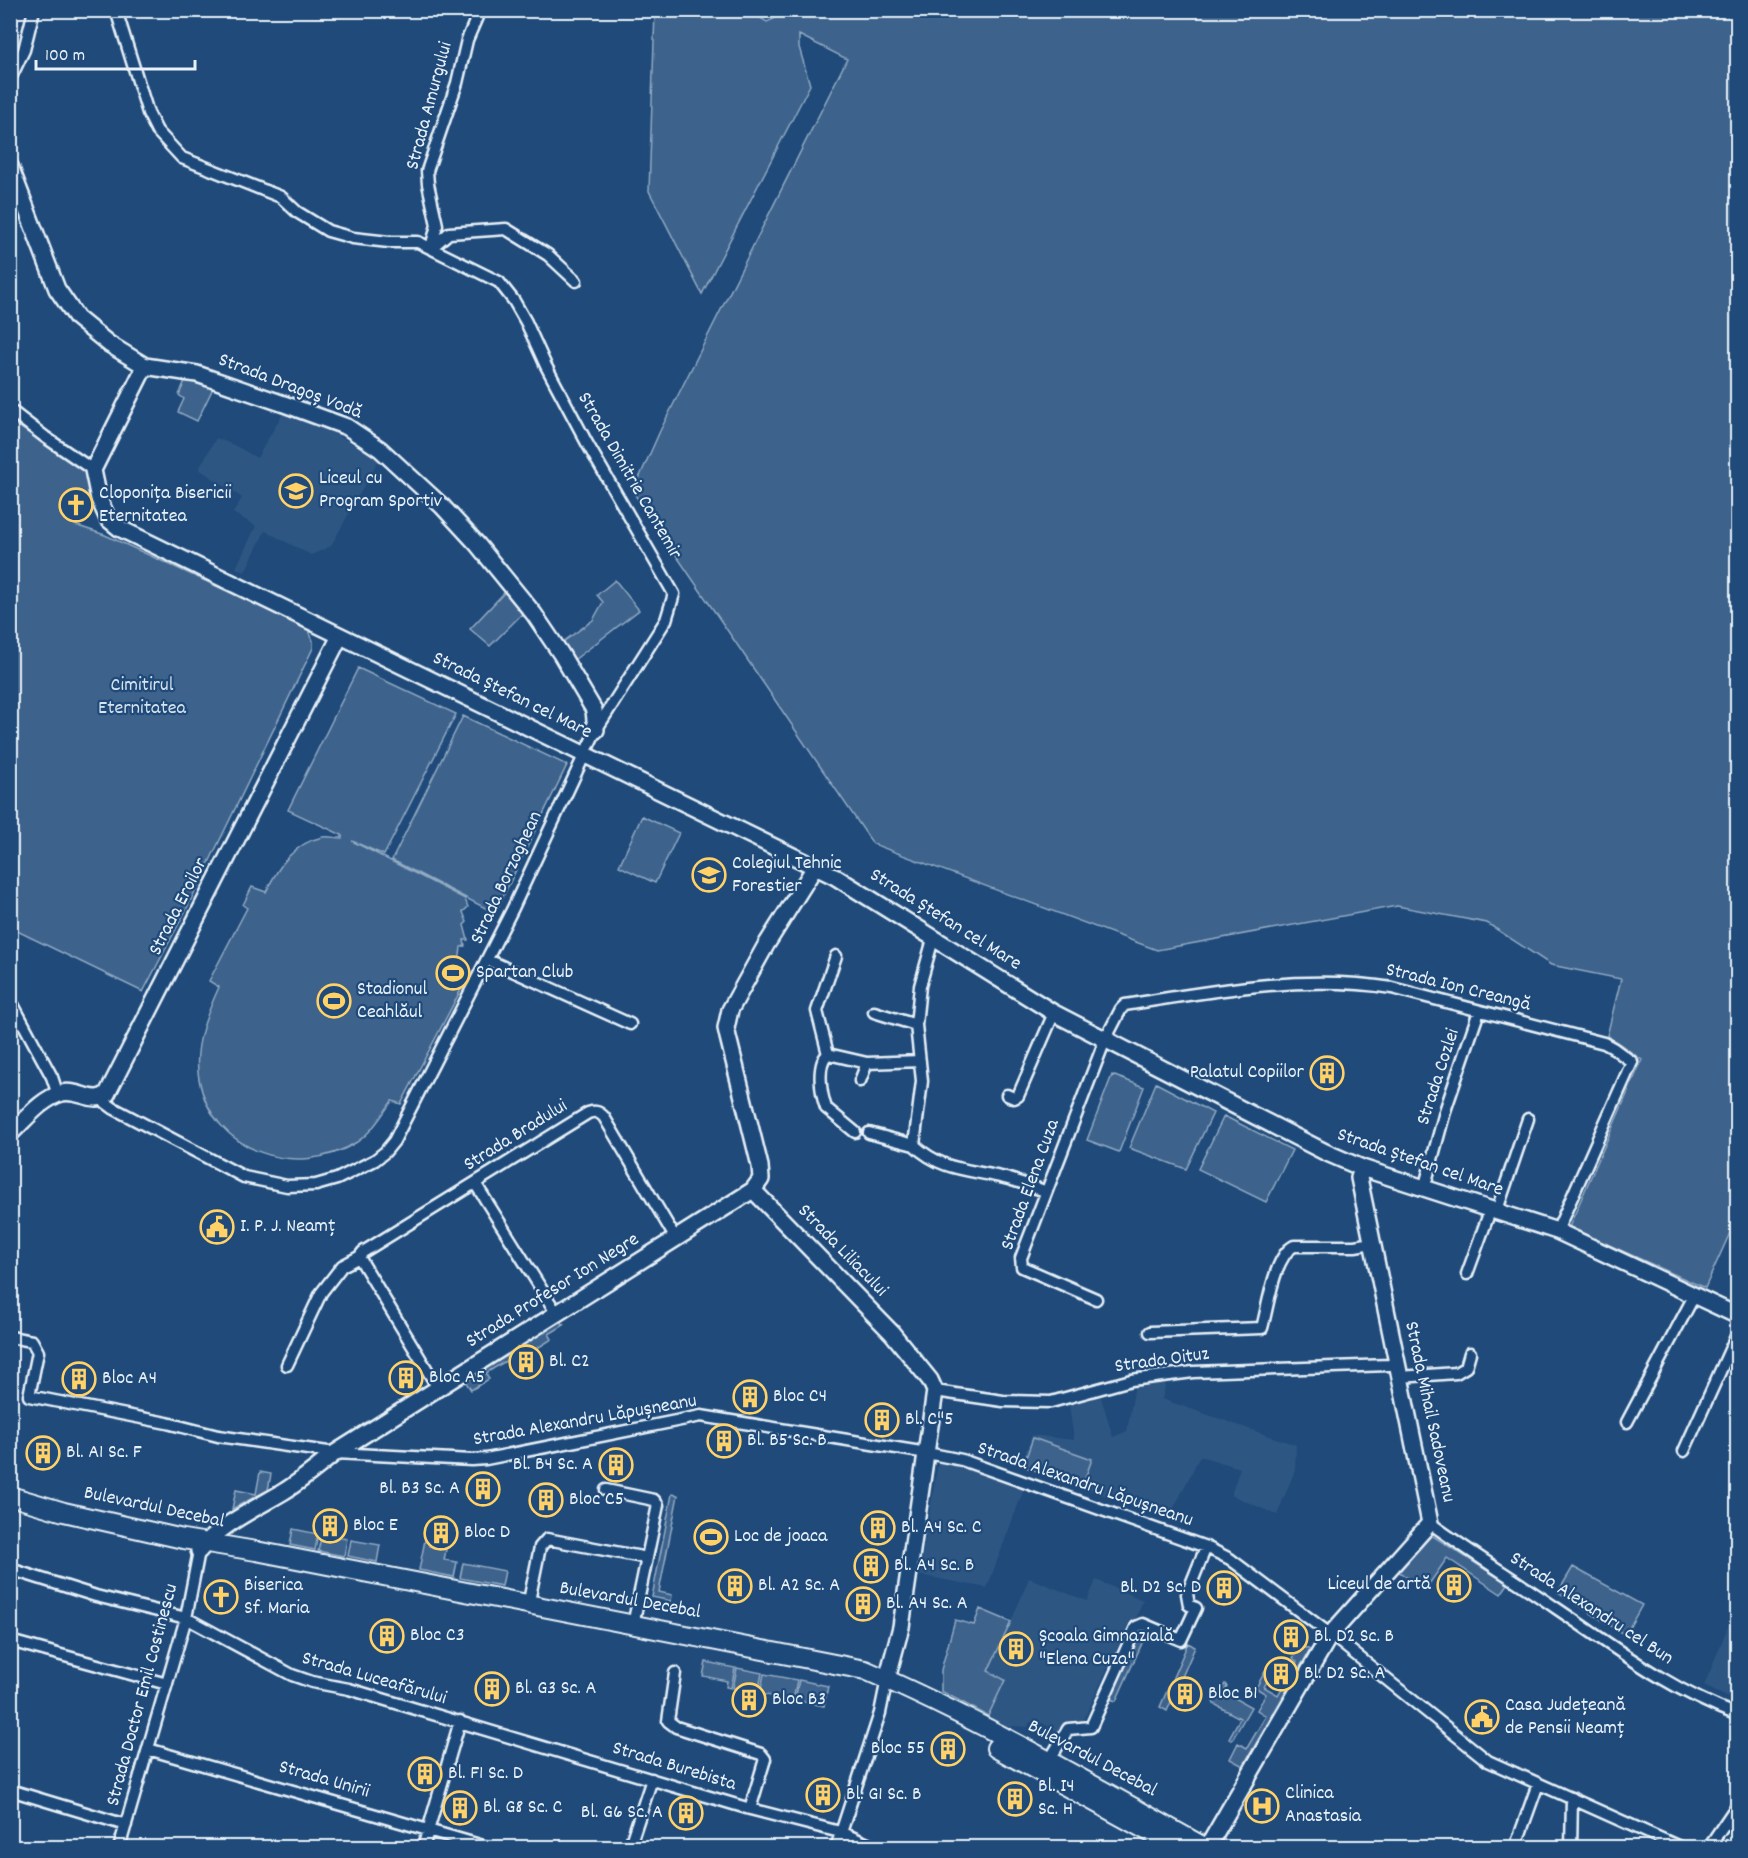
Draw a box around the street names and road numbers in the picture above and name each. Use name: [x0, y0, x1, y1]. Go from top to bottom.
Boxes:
street label: Strada Amurgului: [399, 39, 461, 173]
street label: Strada Dragoș Vodă: [214, 347, 366, 427]
street label: Strada Dimitrie Cantemir: [570, 387, 689, 565]
street label: Strada Ștefan cel Mare: [427, 645, 597, 747]
street label: Strada Borzoghean: [464, 807, 550, 949]
street label: Strada Eroilor: [142, 853, 216, 961]
street label: Strada Ștefan cel Mare: [864, 862, 1027, 978]
street label: Strada Ion Creangă: [1382, 956, 1534, 1020]
street label: Strada Cozlei: [1410, 1025, 1468, 1129]
street label: Strada Bradului: [459, 1093, 574, 1179]
street label: Strada Elena Cuza: [994, 1115, 1068, 1254]
street label: Strada Ștefan cel Mare: [1333, 1121, 1507, 1205]
street label: Strada Liliacului: [790, 1198, 894, 1304]
street label: Strada Profesor Ion Negre: [461, 1226, 645, 1356]
street label: Strada Mihail Sadoveanu: [1396, 1319, 1462, 1505]
street label: Strada Oituz: [1113, 1340, 1211, 1381]
street label: Strada Alexandru Lăpușneanu: [471, 1388, 699, 1454]
street label: Strada Alexandru Lăpușneanu: [973, 1435, 1197, 1535]
street label: Bulevardul Decebal: [81, 1479, 227, 1537]
street label: Strada Alexandru cel Bun: [1504, 1545, 1678, 1673]
street label: Bulevardul Decebal: [557, 1575, 703, 1627]
street label: Strada Doctor Emil Costinescu: [100, 1581, 186, 1809]
street label: Strada Luceafărului: [298, 1645, 450, 1713]
street label: Bulevardul Decebal: [1022, 1713, 1162, 1805]
street label: Strada Burebista: [609, 1735, 740, 1799]
street label: Strada Unirii: [275, 1754, 373, 1806]

